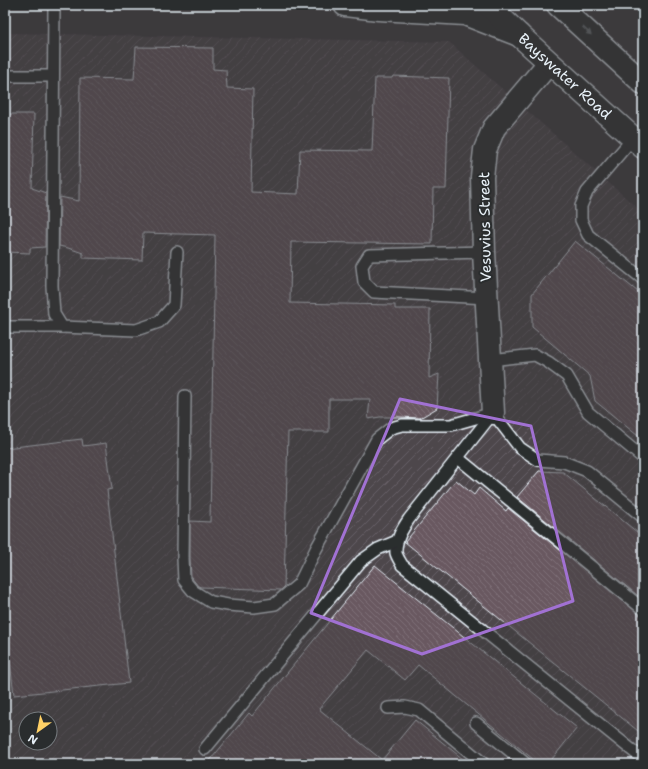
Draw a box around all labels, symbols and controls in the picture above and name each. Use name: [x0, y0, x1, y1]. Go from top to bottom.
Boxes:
one-way arrow: [582, 27, 592, 36]
street label: Bayswater Road: [514, 29, 616, 124]
street label: Vesuvius Street: [474, 172, 496, 282]
north arrow: [18, 711, 58, 751]
text: N: [25, 730, 41, 748]

